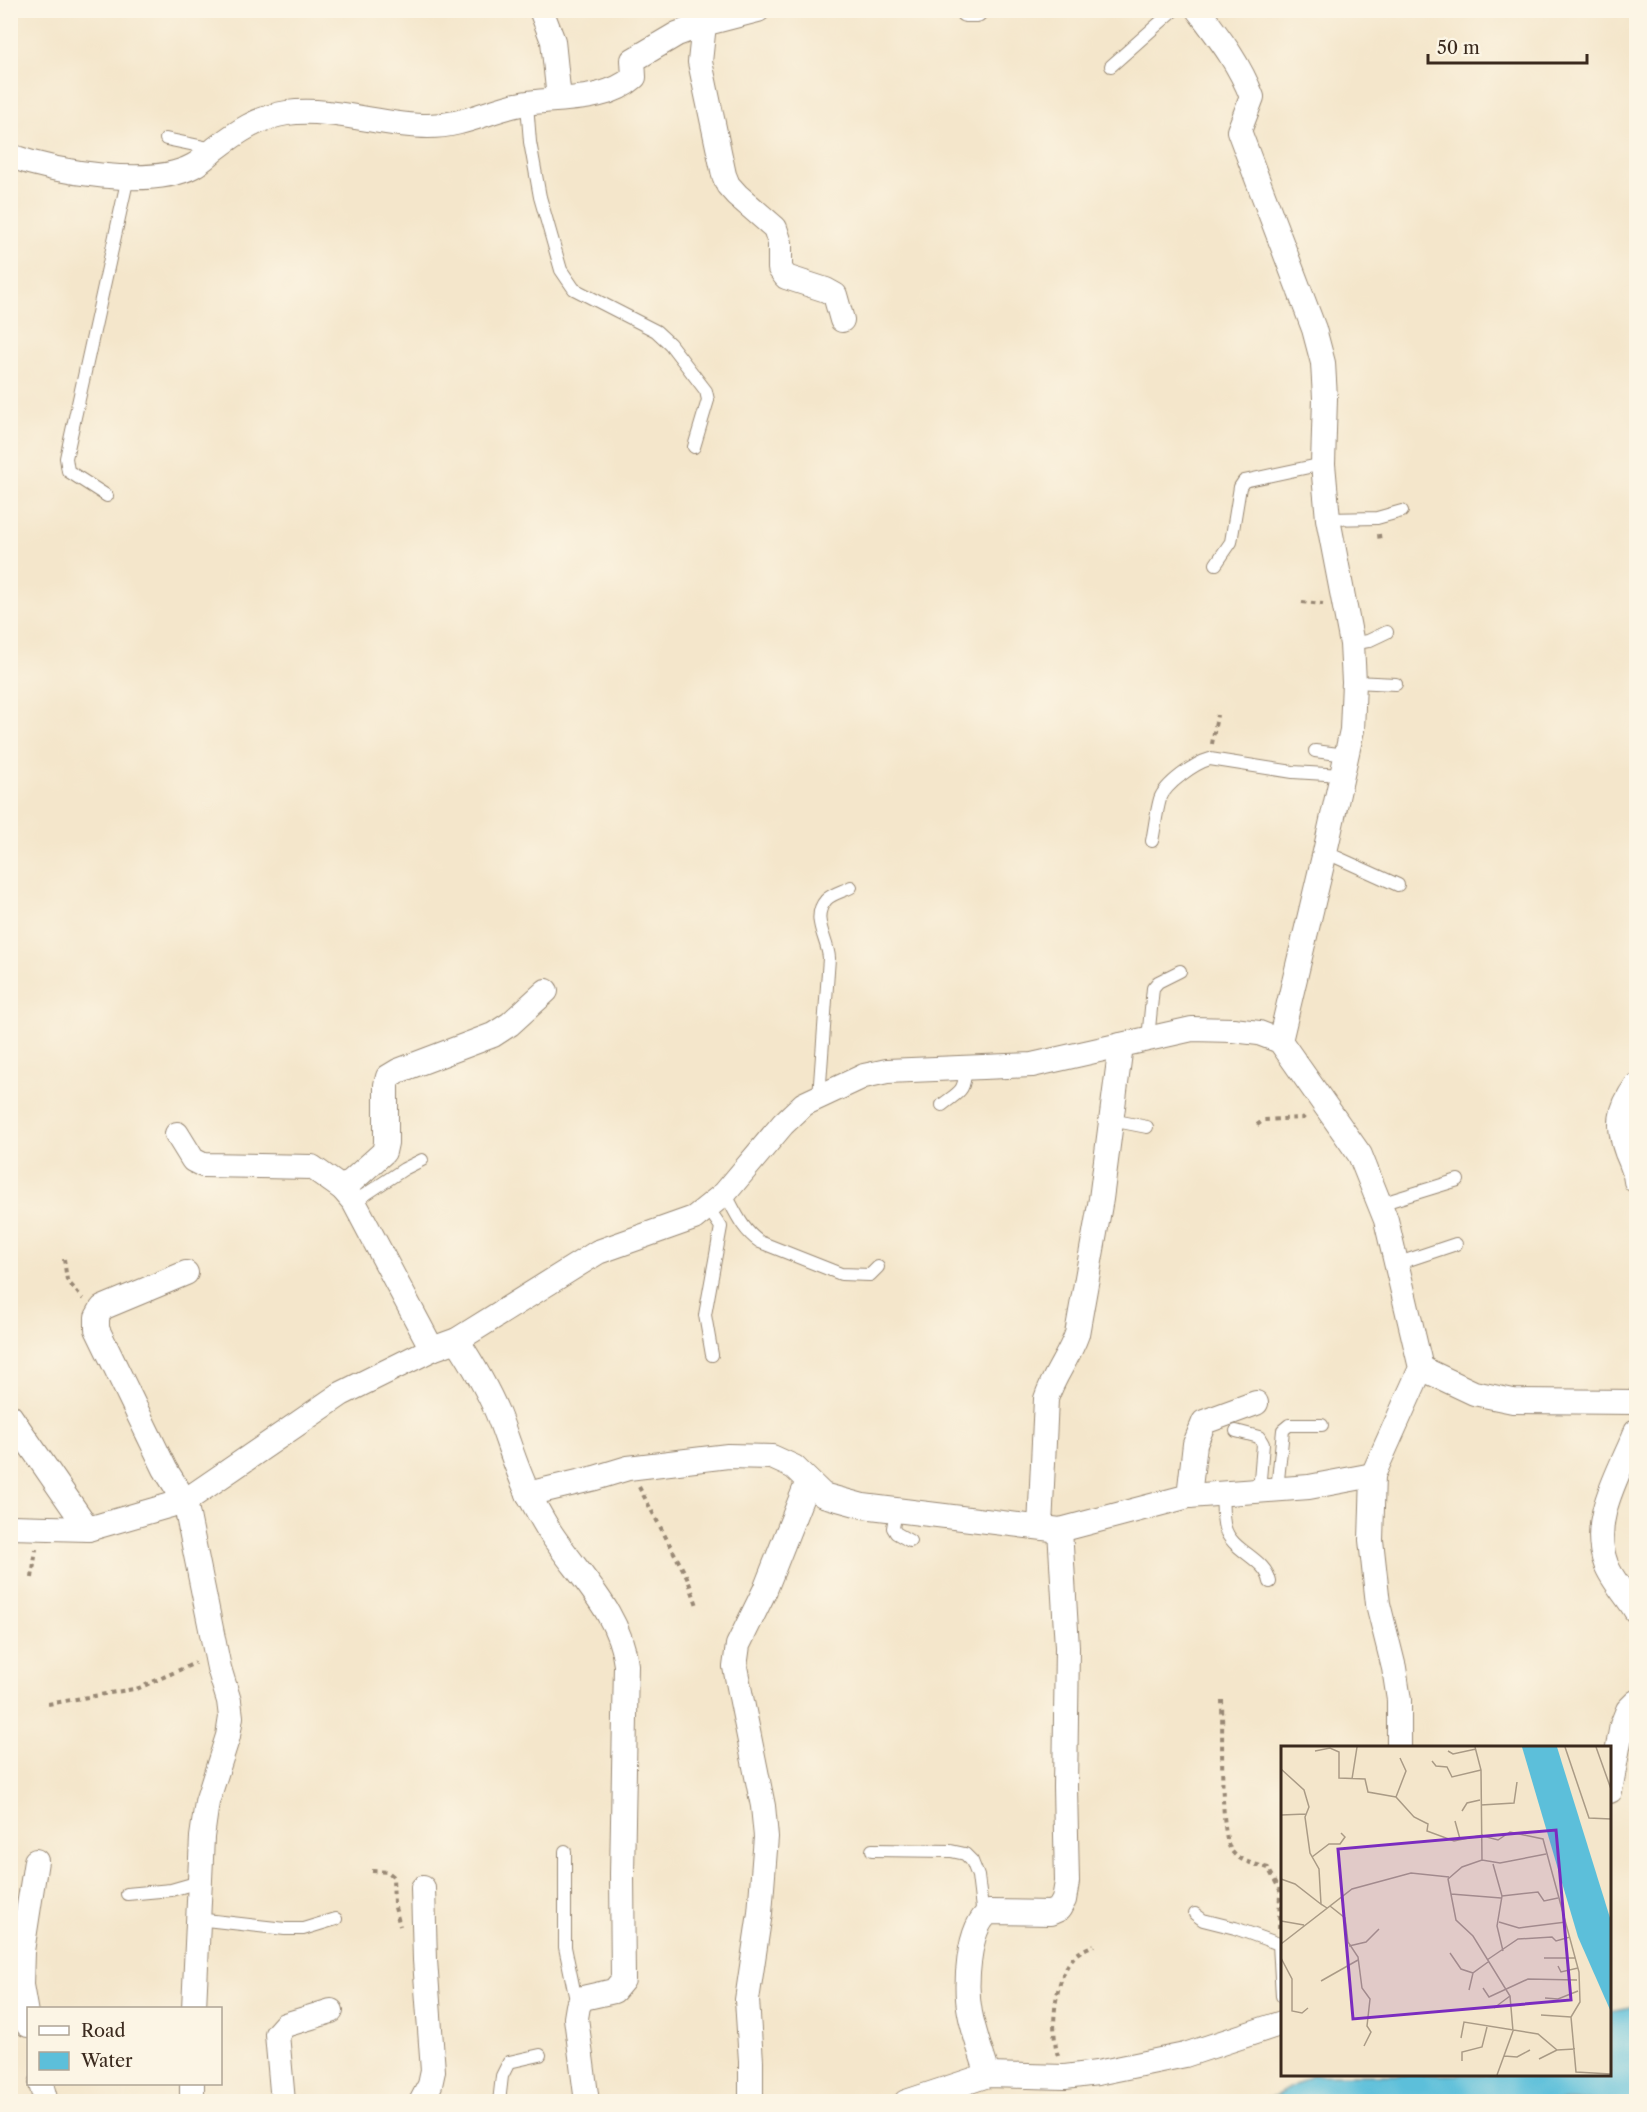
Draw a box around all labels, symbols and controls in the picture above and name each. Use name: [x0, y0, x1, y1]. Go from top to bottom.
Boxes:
scale bar: [1428, 27, 1587, 65]
text: 50 m: [1437, 37, 1480, 59]
inset map: [1281, 1746, 1611, 2076]
legend: [27, 2007, 222, 2085]
text: Road: [81, 2020, 126, 2042]
text: Water: [80, 2050, 133, 2072]

